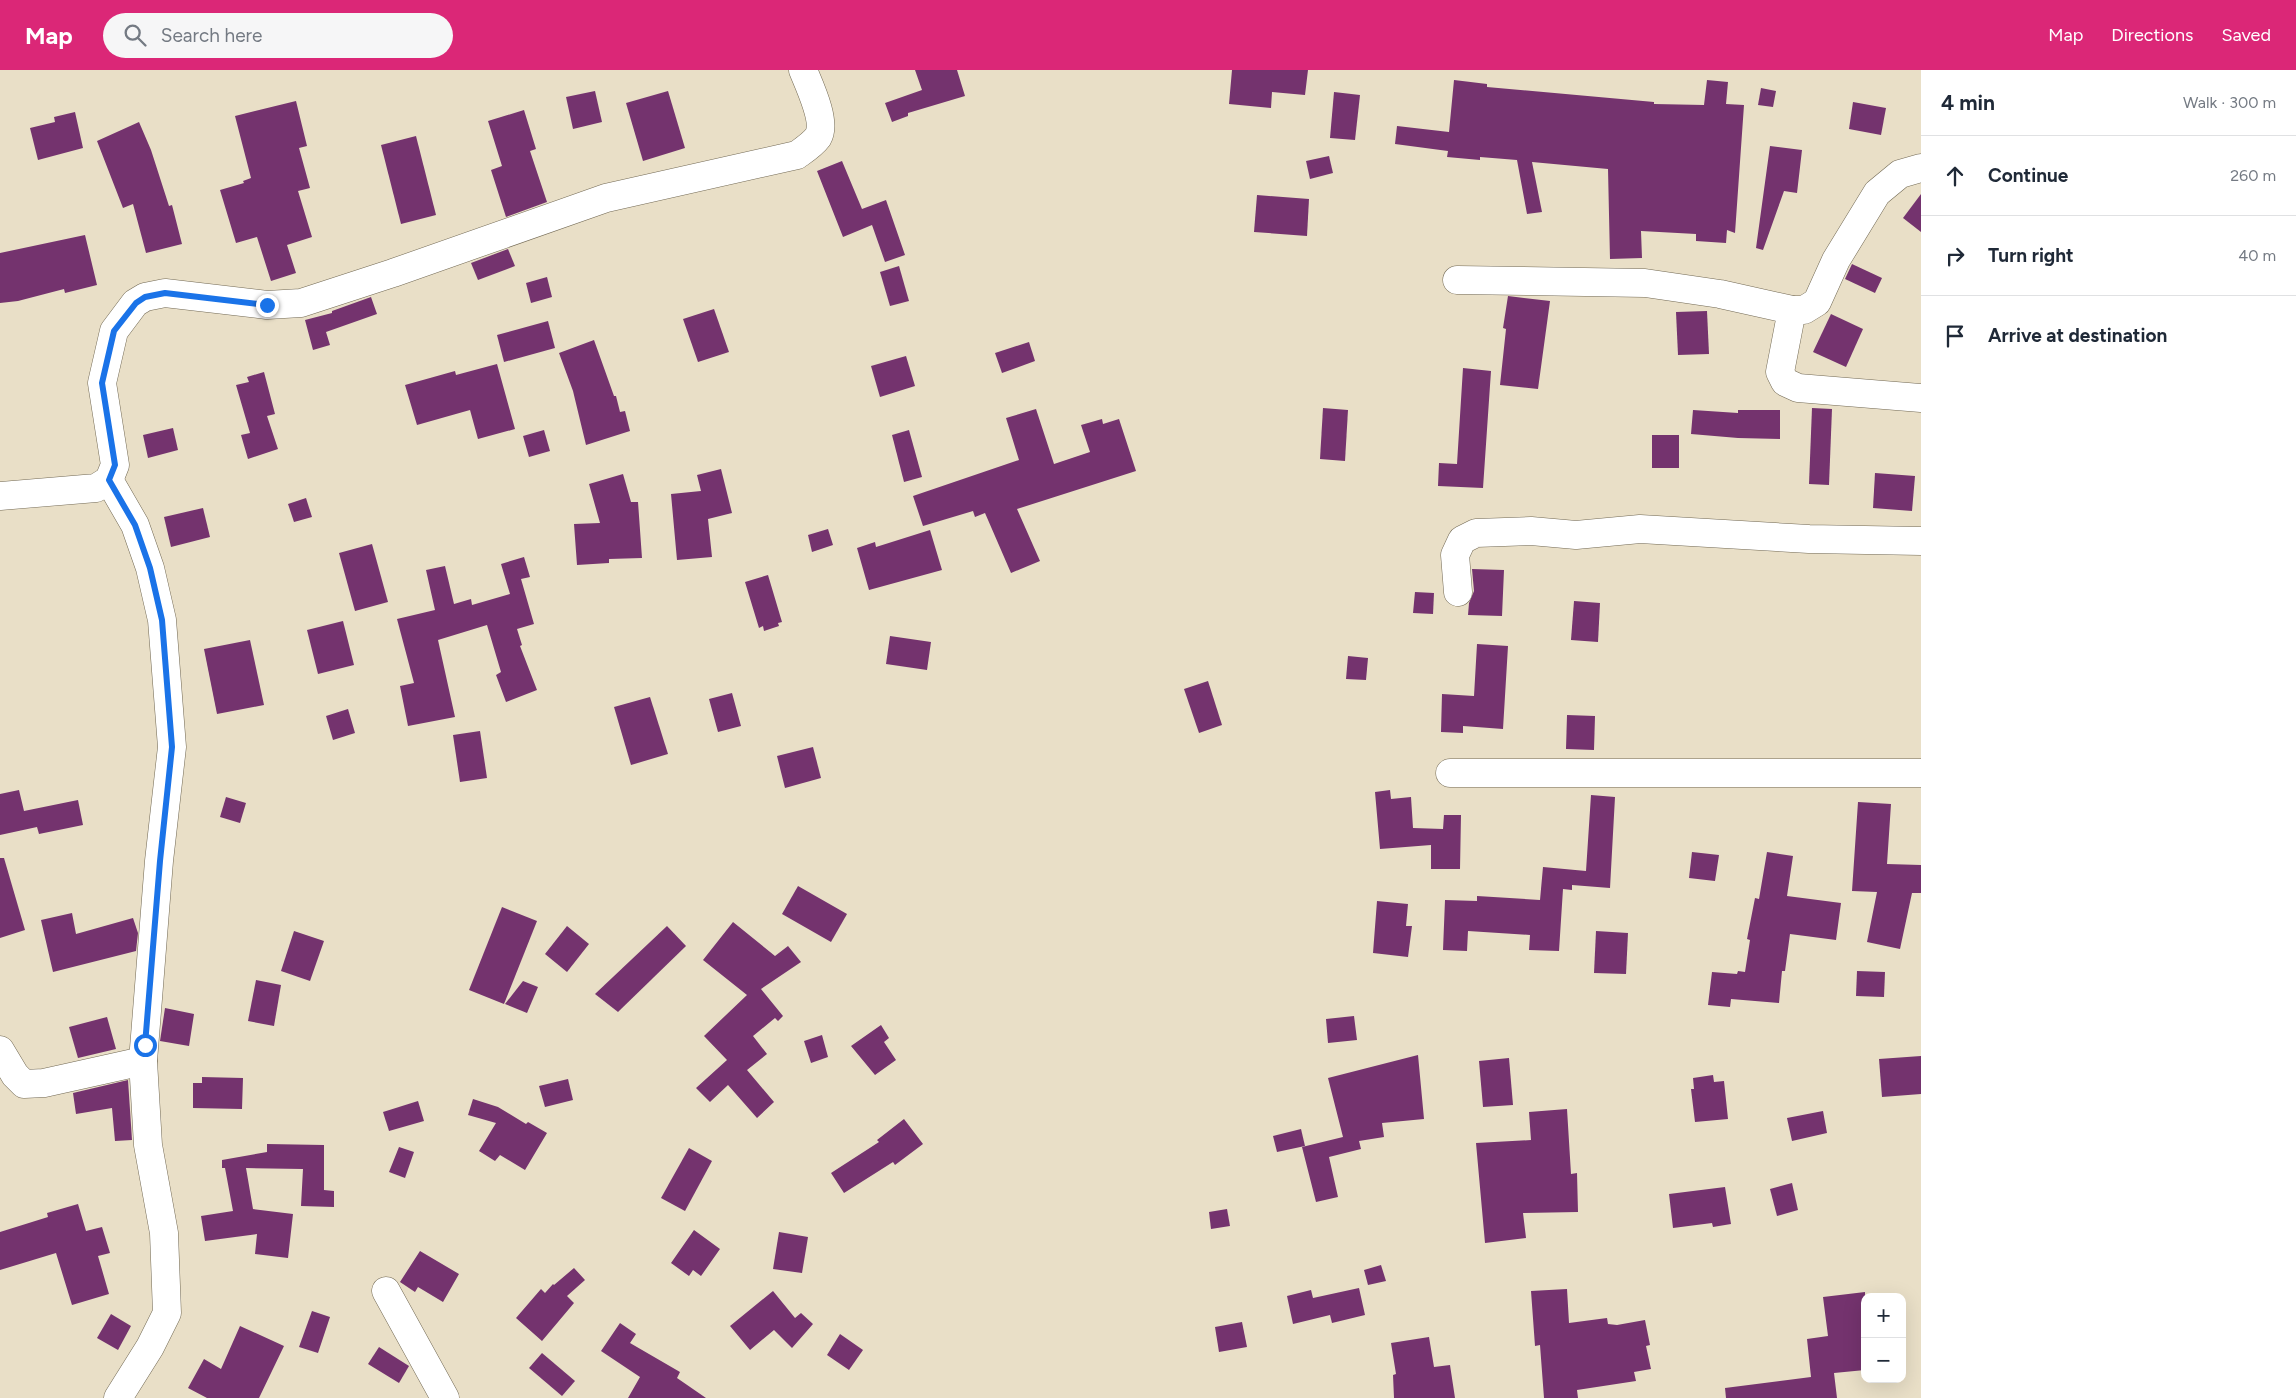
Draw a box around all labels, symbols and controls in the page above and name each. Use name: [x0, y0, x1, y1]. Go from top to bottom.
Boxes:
search box: [103, 13, 453, 58]
text: Map: [25, 21, 73, 50]
icon: search: [121, 21, 149, 49]
text: Search here: [161, 24, 262, 47]
text: Map: [2048, 24, 2083, 46]
text: Directions: [2111, 24, 2193, 46]
text: Saved: [2221, 24, 2271, 46]
text: 4 min: [1941, 90, 1995, 115]
text: Walk · 300 m: [2183, 93, 2276, 112]
icon: ahead: [1941, 162, 1969, 190]
text: Continue: [1988, 164, 2068, 187]
text: 260 m: [2230, 166, 2276, 185]
icon: right: [1941, 242, 1969, 270]
text: Turn right: [1988, 244, 2074, 267]
text: 40 m: [2238, 246, 2276, 265]
route end: [256, 294, 279, 317]
icon: arrive: [1941, 322, 1969, 350]
text: Arrive at destination: [1988, 324, 2167, 347]
route start: [134, 1034, 157, 1057]
map controls: [1861, 1293, 1906, 1383]
button: +: [1861, 1293, 1906, 1338]
button: −: [1861, 1338, 1906, 1383]

